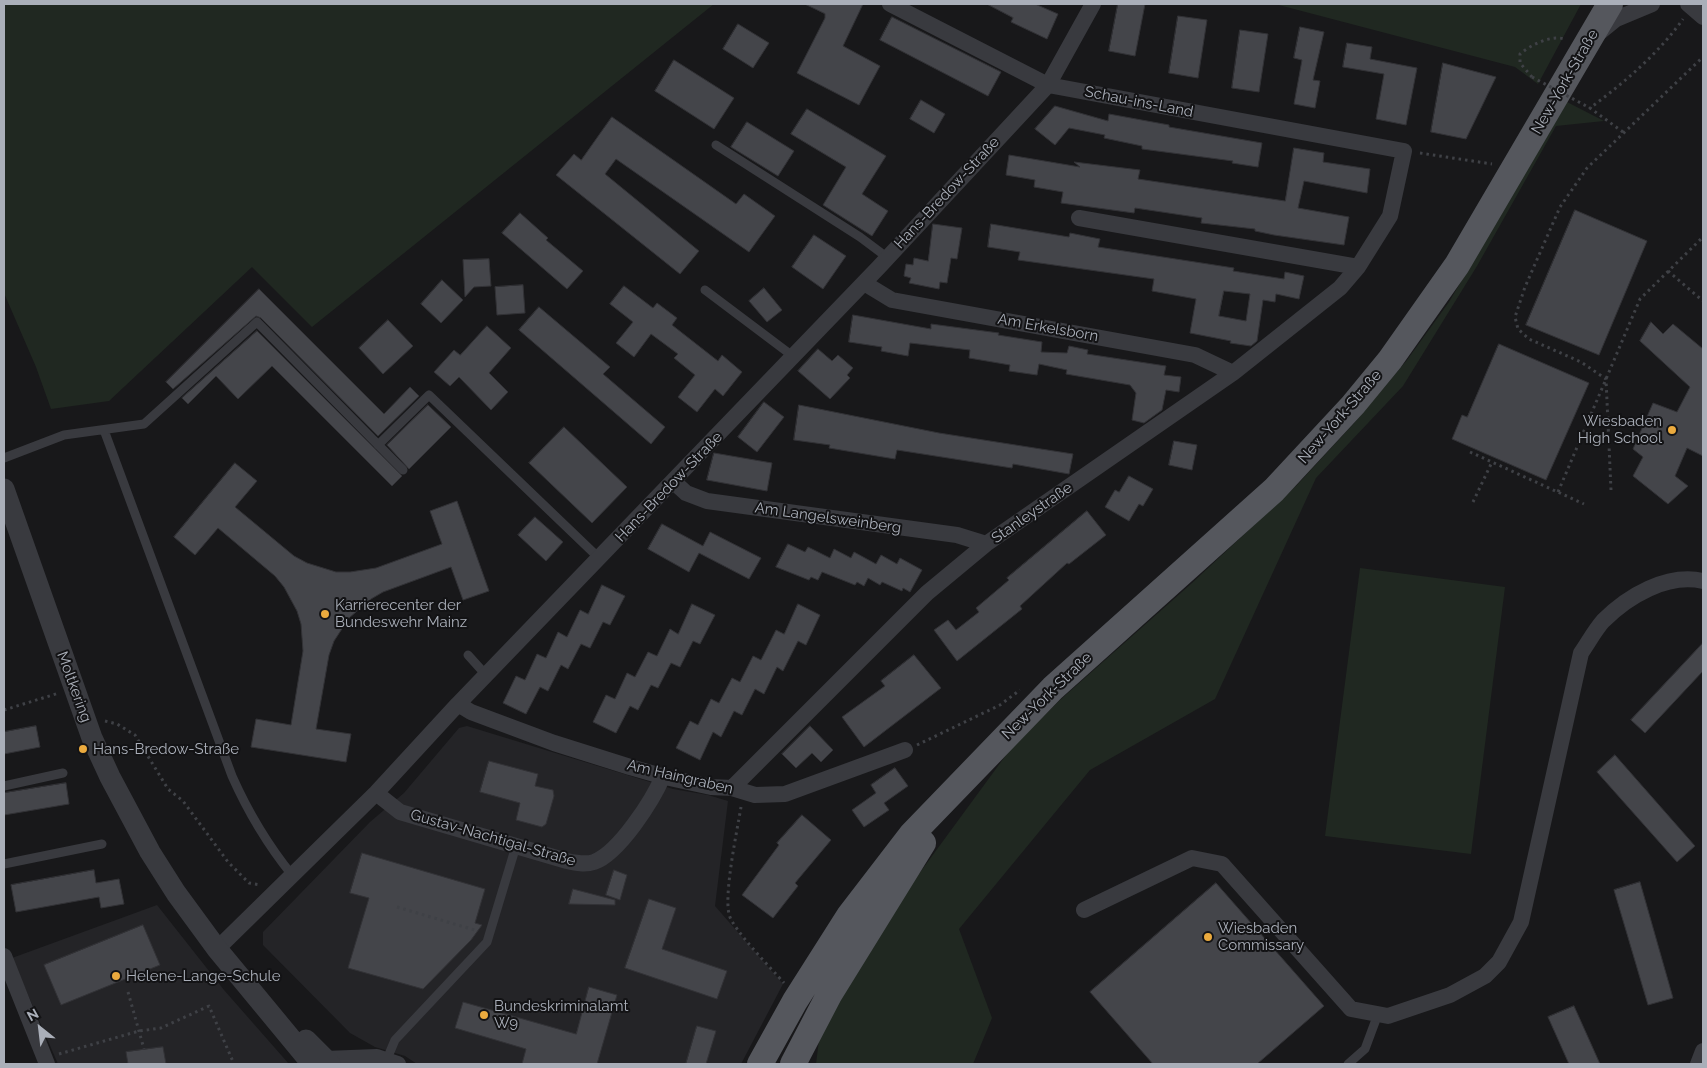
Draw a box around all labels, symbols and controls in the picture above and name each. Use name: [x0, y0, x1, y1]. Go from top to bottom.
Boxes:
street label: New-York-Straße: [1528, 26, 1602, 138]
street label: Schau-ins-Land: [1083, 83, 1195, 121]
street label: Hans-Bredow-Straße: [891, 133, 1003, 253]
street label: Am Erkelsborn: [996, 310, 1100, 346]
street label: New-York-Straße: [1295, 367, 1385, 467]
place label: Wiesbaden High School: [1578, 412, 1662, 447]
marker: Wiesbaden High School: [1666, 424, 1678, 436]
street label: Hans-Bredow-Straße: [612, 428, 726, 546]
street label: Stanleystraße: [988, 479, 1076, 547]
street label: Am Langelsweinberg: [754, 499, 902, 537]
place label: Karrierecenter der Bundeswehr Mainz: [335, 596, 467, 631]
marker: Karrierecenter der Bundeswehr Mainz: [319, 608, 331, 620]
street label: Moltkering: [53, 649, 95, 725]
street label: New-York-Straße: [998, 649, 1096, 743]
place label: Hans-Bredow-Straße: [93, 740, 239, 758]
marker: Hans-Bredow-Straße: [77, 743, 89, 755]
street label: Am Haingraben: [625, 756, 735, 798]
street label: Gustav-Nachtigal-Straße: [408, 806, 578, 870]
place label: Wiesbaden Commissary: [1218, 919, 1304, 954]
marker: Wiesbaden Commissary: [1202, 931, 1214, 943]
place label: Helene-Lange-Schule: [126, 967, 280, 985]
marker: Helene-Lange-Schule: [110, 970, 122, 982]
place label: Bundeskriminalamt W9: [494, 997, 628, 1032]
north arrow: [15, 1003, 65, 1053]
text: N: [24, 1005, 41, 1024]
marker: Bundeskriminalamt W9: [478, 1009, 490, 1021]

